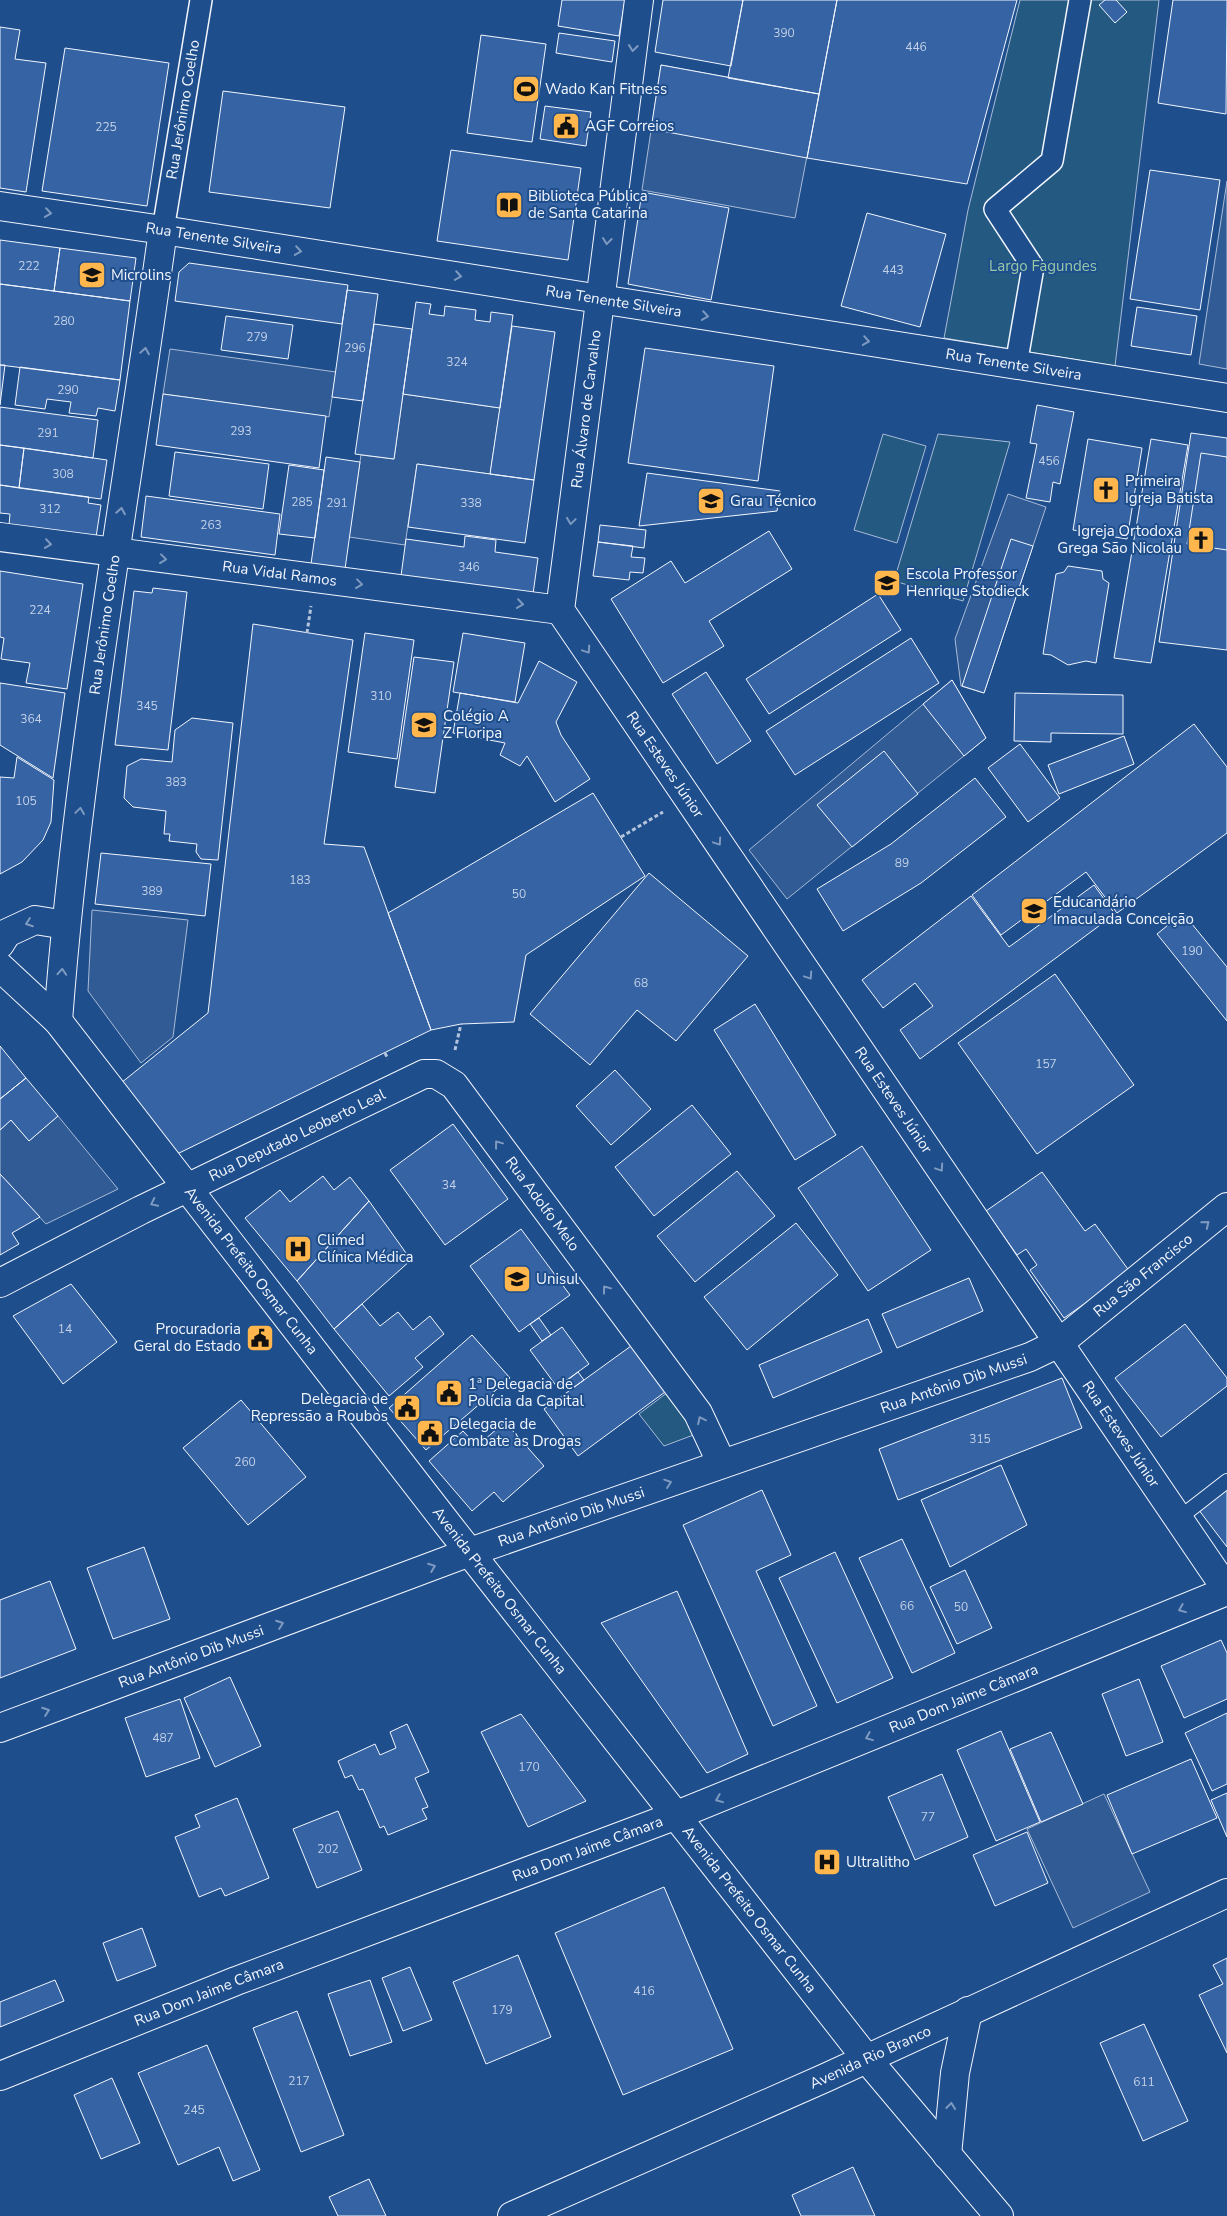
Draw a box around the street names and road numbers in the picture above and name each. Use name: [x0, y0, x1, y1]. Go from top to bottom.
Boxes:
street label: Rua Jerônimo Coelho: [162, 38, 204, 181]
street label: Rua Tenente Silveira: [144, 218, 283, 259]
street label: Rua Tenente Silveira: [544, 281, 683, 322]
street label: Rua Álvaro de Carvalho: [566, 329, 606, 489]
street label: Rua Tenente Silveira: [944, 344, 1083, 385]
street label: Rua Jerônimo Coelho: [85, 554, 125, 696]
street label: Rua Vidal Ramos: [221, 556, 338, 591]
street label: Rua Esteves Júnior: [622, 707, 709, 822]
street label: Rua Esteves Júnior: [850, 1043, 937, 1158]
street label: Rua Deputado Leoberto Leal: [206, 1084, 389, 1186]
street label: Rua Adolfo Melo: [501, 1153, 584, 1255]
street label: Avenida Prefeito Osmar Cunha: [180, 1183, 323, 1359]
street label: Rua São Francisco: [1089, 1229, 1197, 1321]
street label: Rua Antônio Dib Mussi: [878, 1349, 1030, 1418]
street label: Rua Esteves Júnior: [1078, 1377, 1165, 1492]
street label: Rua Antônio Dib Mussi: [495, 1482, 647, 1552]
street label: Avenida Prefeito Osmar Cunha: [428, 1503, 571, 1678]
street label: Rua Antônio Dib Mussi: [115, 1620, 267, 1693]
street label: Rua Dom Jaime Câmara: [886, 1659, 1041, 1738]
street label: Rua Dom Jaime Câmara: [509, 1811, 666, 1886]
street label: Avenida Prefeito Osmar Cunha: [678, 1822, 821, 1997]
street label: Rua Dom Jaime Câmara: [131, 1954, 287, 2031]
street label: Avenida Rio Branco: [806, 2021, 934, 2094]

